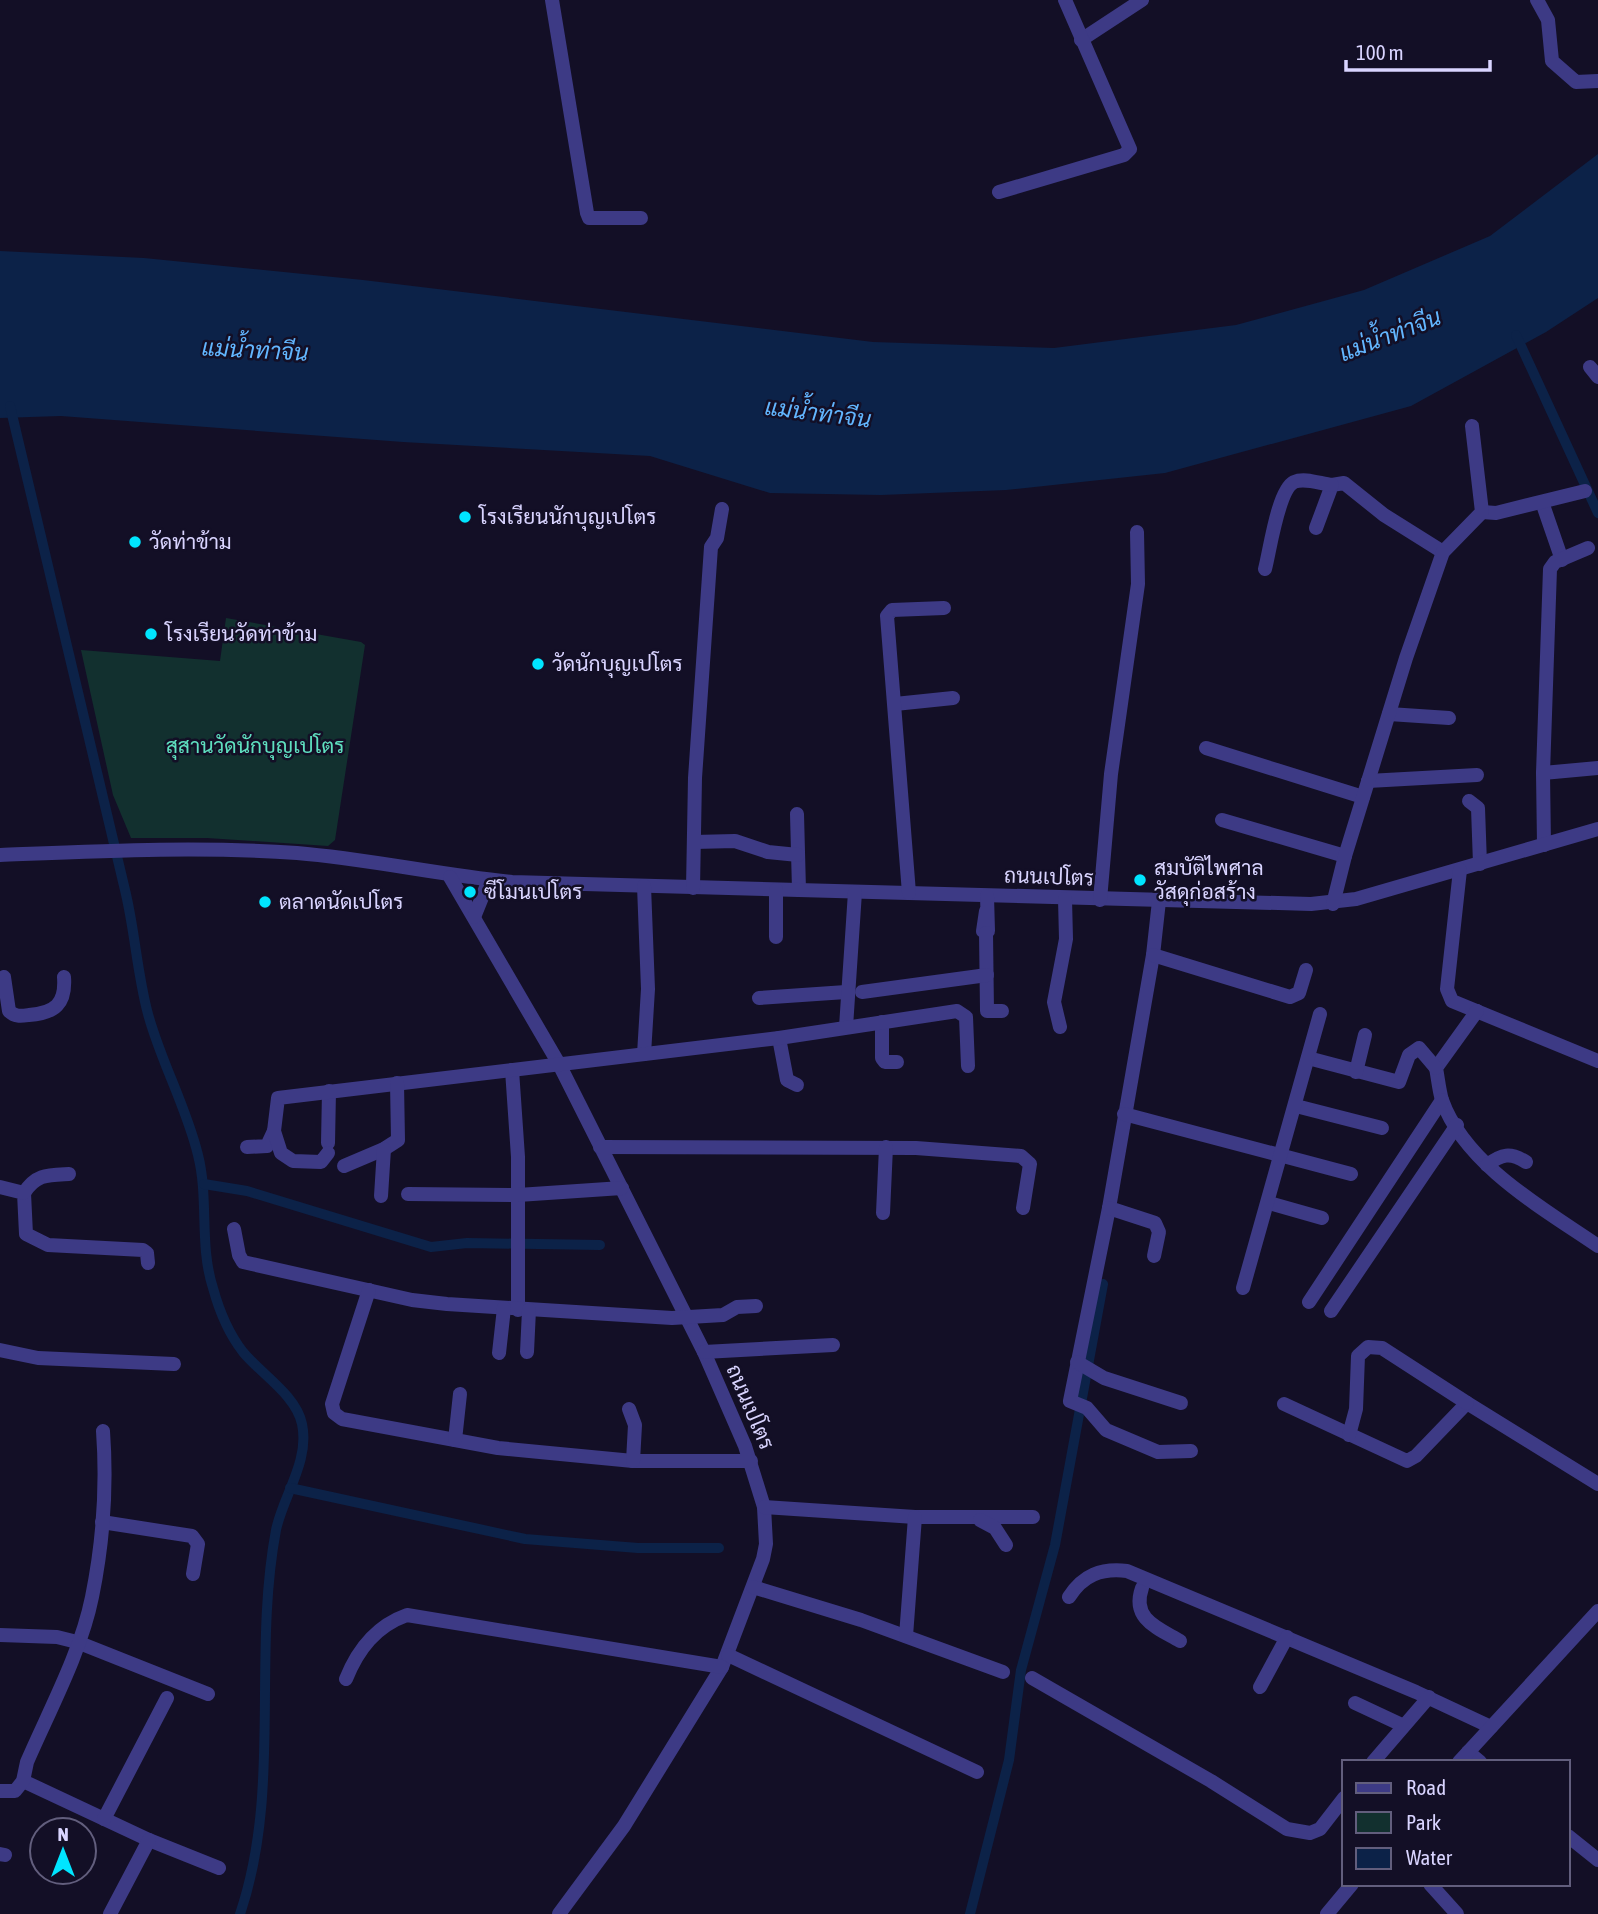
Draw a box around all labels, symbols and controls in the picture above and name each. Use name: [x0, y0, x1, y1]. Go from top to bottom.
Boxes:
scale bar: [1346, 28, 1490, 72]
text: 100 m: [1356, 40, 1404, 64]
water label: แม่น้ำท่าจีน: [1333, 297, 1445, 366]
water label: แม่น้ำท่าจีน: [201, 327, 310, 366]
water label: แม่น้ำท่าจีน: [763, 387, 874, 432]
place label: โรงเรียนนักบุญเปโตร: [478, 504, 656, 531]
marker: โรงเรียนนักบุญเปโตร: [457, 509, 473, 525]
place label: วัดท่าข้าม: [149, 529, 232, 553]
marker: วัดท่าข้าม: [127, 534, 143, 550]
place label: โรงเรียนวัดท่าข้าม: [164, 621, 317, 645]
marker: โรงเรียนวัดท่าข้าม: [143, 626, 159, 642]
place label: วัดนักบุญเปโตร: [552, 651, 683, 678]
marker: วัดนักบุญเปโตร: [530, 656, 546, 672]
park label: สุสานวัดนักบุญเปโตร: [166, 733, 344, 760]
place label: สมบัติไพศาล วัสดุก่อสร้าง: [1154, 855, 1264, 906]
street label: ถนนเปโตร: [1004, 862, 1094, 890]
marker: สมบัติไพศาล วัสดุก่อสร้าง: [1132, 872, 1148, 888]
place label: ซีโมนเปโตร: [484, 879, 582, 903]
marker: ซีโมนเปโตร: [462, 884, 478, 900]
place label: ตลาดนัดเปโตร: [279, 889, 404, 913]
marker: ตลาดนัดเปโตร: [257, 894, 273, 910]
street label: ถนนเปโตร: [722, 1360, 780, 1453]
legend: [1342, 1760, 1570, 1886]
text: Road: [1406, 1775, 1446, 1799]
text: Park: [1406, 1810, 1441, 1834]
north arrow: [28, 1816, 98, 1886]
text: N: [57, 1823, 69, 1845]
text: Water: [1406, 1845, 1453, 1869]

